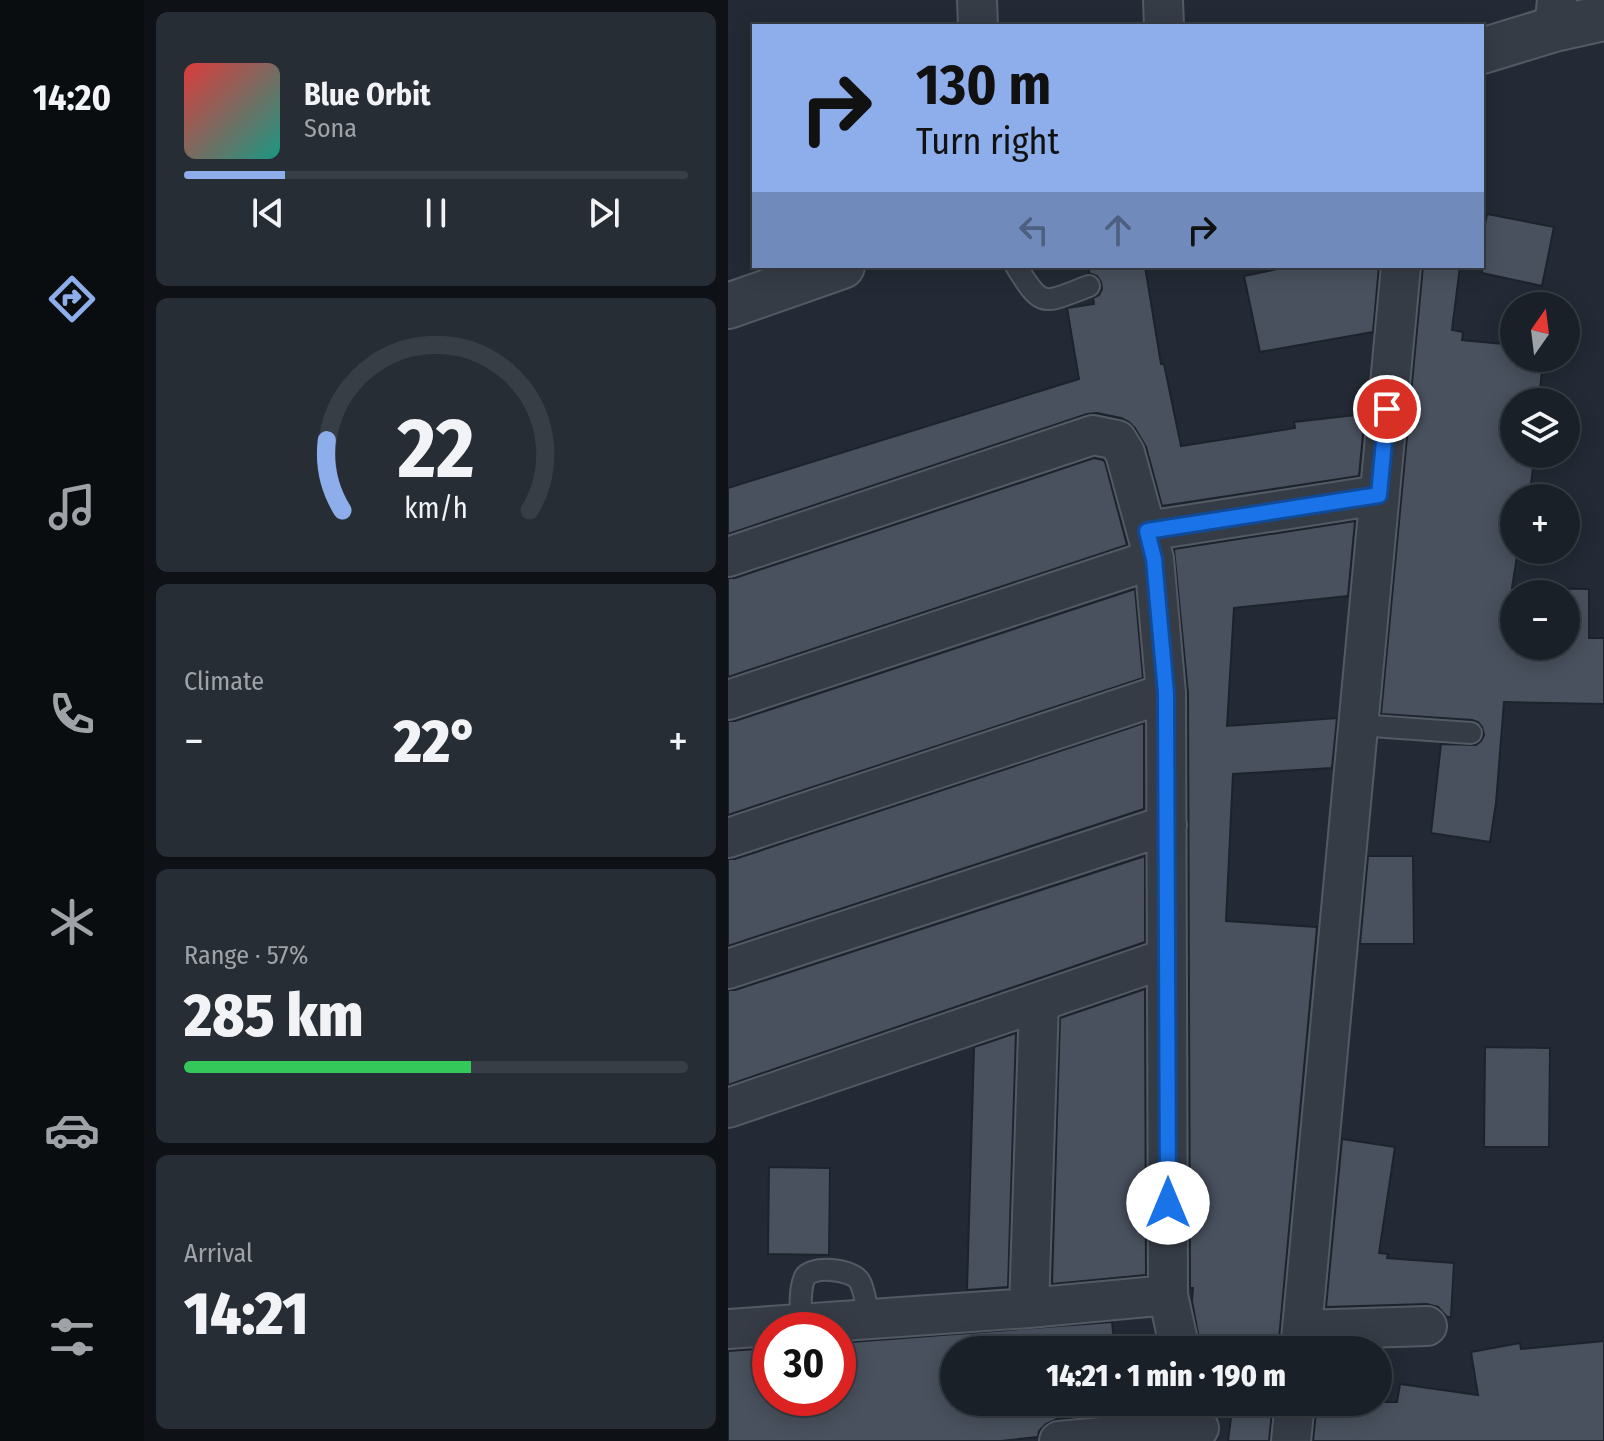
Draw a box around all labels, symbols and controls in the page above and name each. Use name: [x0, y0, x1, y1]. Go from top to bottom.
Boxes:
text: 130 m: [916, 52, 1051, 119]
icon: right: [784, 56, 888, 160]
text: 14:20: [33, 76, 111, 120]
text: Blue Orbit: [304, 77, 430, 113]
text: Sona: [304, 113, 357, 144]
text: Turn right: [916, 120, 1059, 164]
icon: previous: [246, 191, 290, 235]
icon: pause: [414, 191, 458, 235]
icon: next: [582, 191, 626, 235]
icon: left: [1012, 208, 1056, 252]
icon: ahead: [1096, 208, 1140, 252]
icon: right: [1180, 208, 1224, 252]
icon: directions: [44, 271, 100, 327]
north arrow: [1500, 292, 1580, 372]
map controls: [1500, 292, 1580, 660]
pin: [1353, 375, 1421, 443]
icon: arrive: [1365, 387, 1409, 431]
button: layers: [1500, 388, 1580, 468]
text: 22: [396, 398, 475, 498]
icon: music: [44, 479, 100, 535]
button: +: [1500, 484, 1580, 564]
text: km/h: [404, 491, 468, 526]
button: −: [1500, 580, 1580, 660]
text: Climate: [184, 666, 264, 697]
icon: phone: [44, 686, 100, 742]
text: 22°: [394, 706, 478, 778]
text: −: [184, 715, 204, 768]
text: +: [668, 715, 688, 768]
icon: climate: [44, 894, 100, 950]
text: Range · 57%: [184, 940, 308, 971]
text: 285 km: [184, 980, 363, 1052]
icon: car: [44, 1102, 100, 1158]
position arrow: [1126, 1161, 1210, 1245]
text: Arrival: [184, 1238, 253, 1269]
text: 14:21: [184, 1278, 309, 1350]
icon: filters: [44, 1309, 100, 1365]
speed limit sign: 30: [752, 1312, 856, 1416]
text: 14:21 · 1 min · 190 m: [1046, 1358, 1286, 1394]

